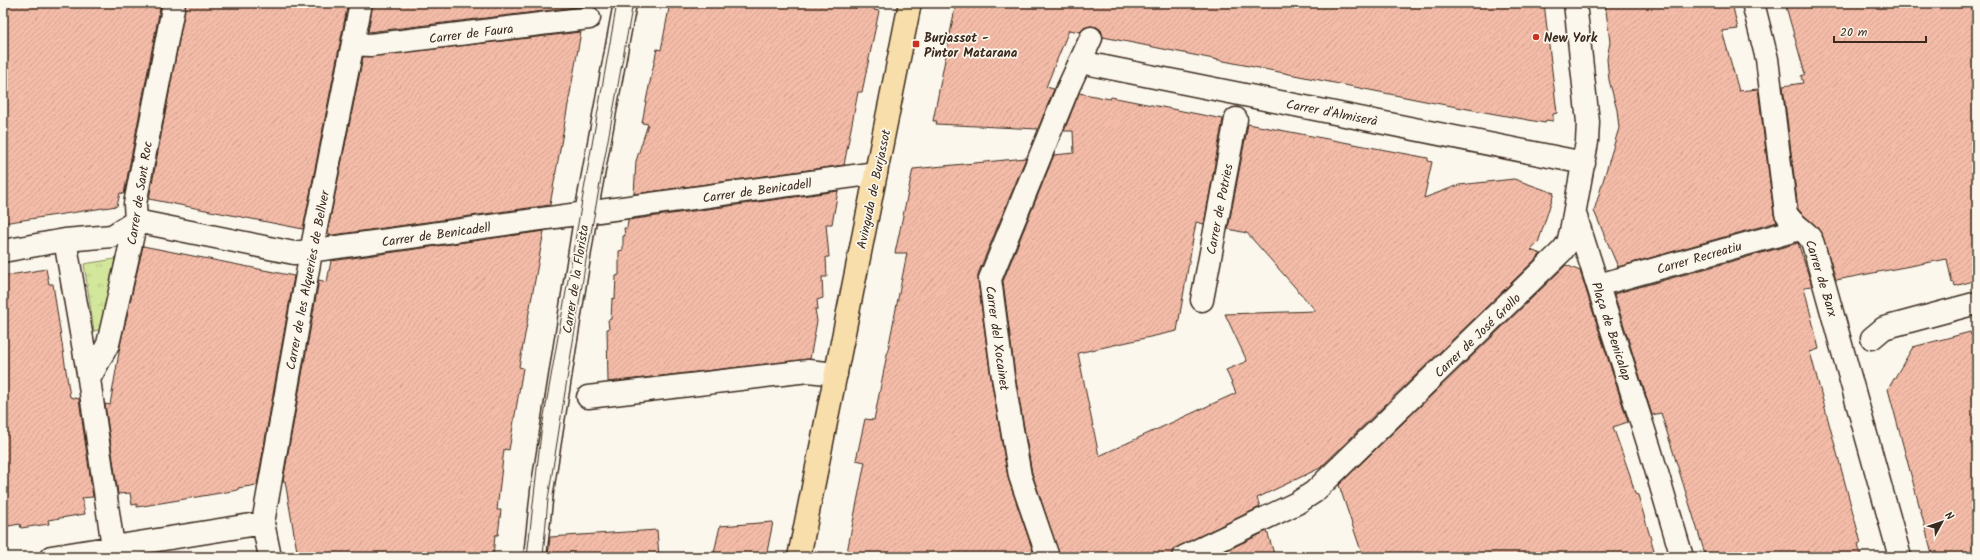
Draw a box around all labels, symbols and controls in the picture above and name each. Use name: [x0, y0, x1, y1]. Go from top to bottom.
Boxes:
scale bar: [1834, 18, 1926, 44]
street label: Carrer de Faura: [428, 19, 515, 50]
text: 20 m: [1840, 23, 1868, 42]
place label: Burjassot - Pintor Matarana: [924, 28, 1018, 64]
place label: New York: [1544, 28, 1598, 49]
marker: New York: [1531, 32, 1541, 42]
marker: Burjassot - Pintor Matarana: [911, 39, 921, 49]
street label: Carrer d'Almiserà: [1284, 94, 1379, 133]
street label: Avinguda de Burjassot: [852, 127, 898, 251]
street label: Carrer de Sant Roc: [122, 140, 159, 247]
street label: Carrer de Potries: [1201, 162, 1240, 257]
street label: Carrer de Benicadell: [701, 173, 813, 210]
street label: Carrer de les Alqueries de Bellver: [281, 188, 336, 372]
street label: Carrer de Benicadell: [380, 217, 492, 254]
street label: Carrer de la Florista: [558, 223, 595, 335]
street label: Carrer Recreatiu: [1654, 236, 1745, 281]
street label: Carrer de Barx: [1799, 237, 1842, 320]
street label: Plaça de Benicalap: [1585, 279, 1637, 384]
street label: Carrer del Xocainet: [979, 285, 1014, 393]
street label: Carrer de José Grollo: [1430, 289, 1526, 383]
north arrow: [1922, 502, 1962, 542]
text: N: [1940, 508, 1958, 525]

